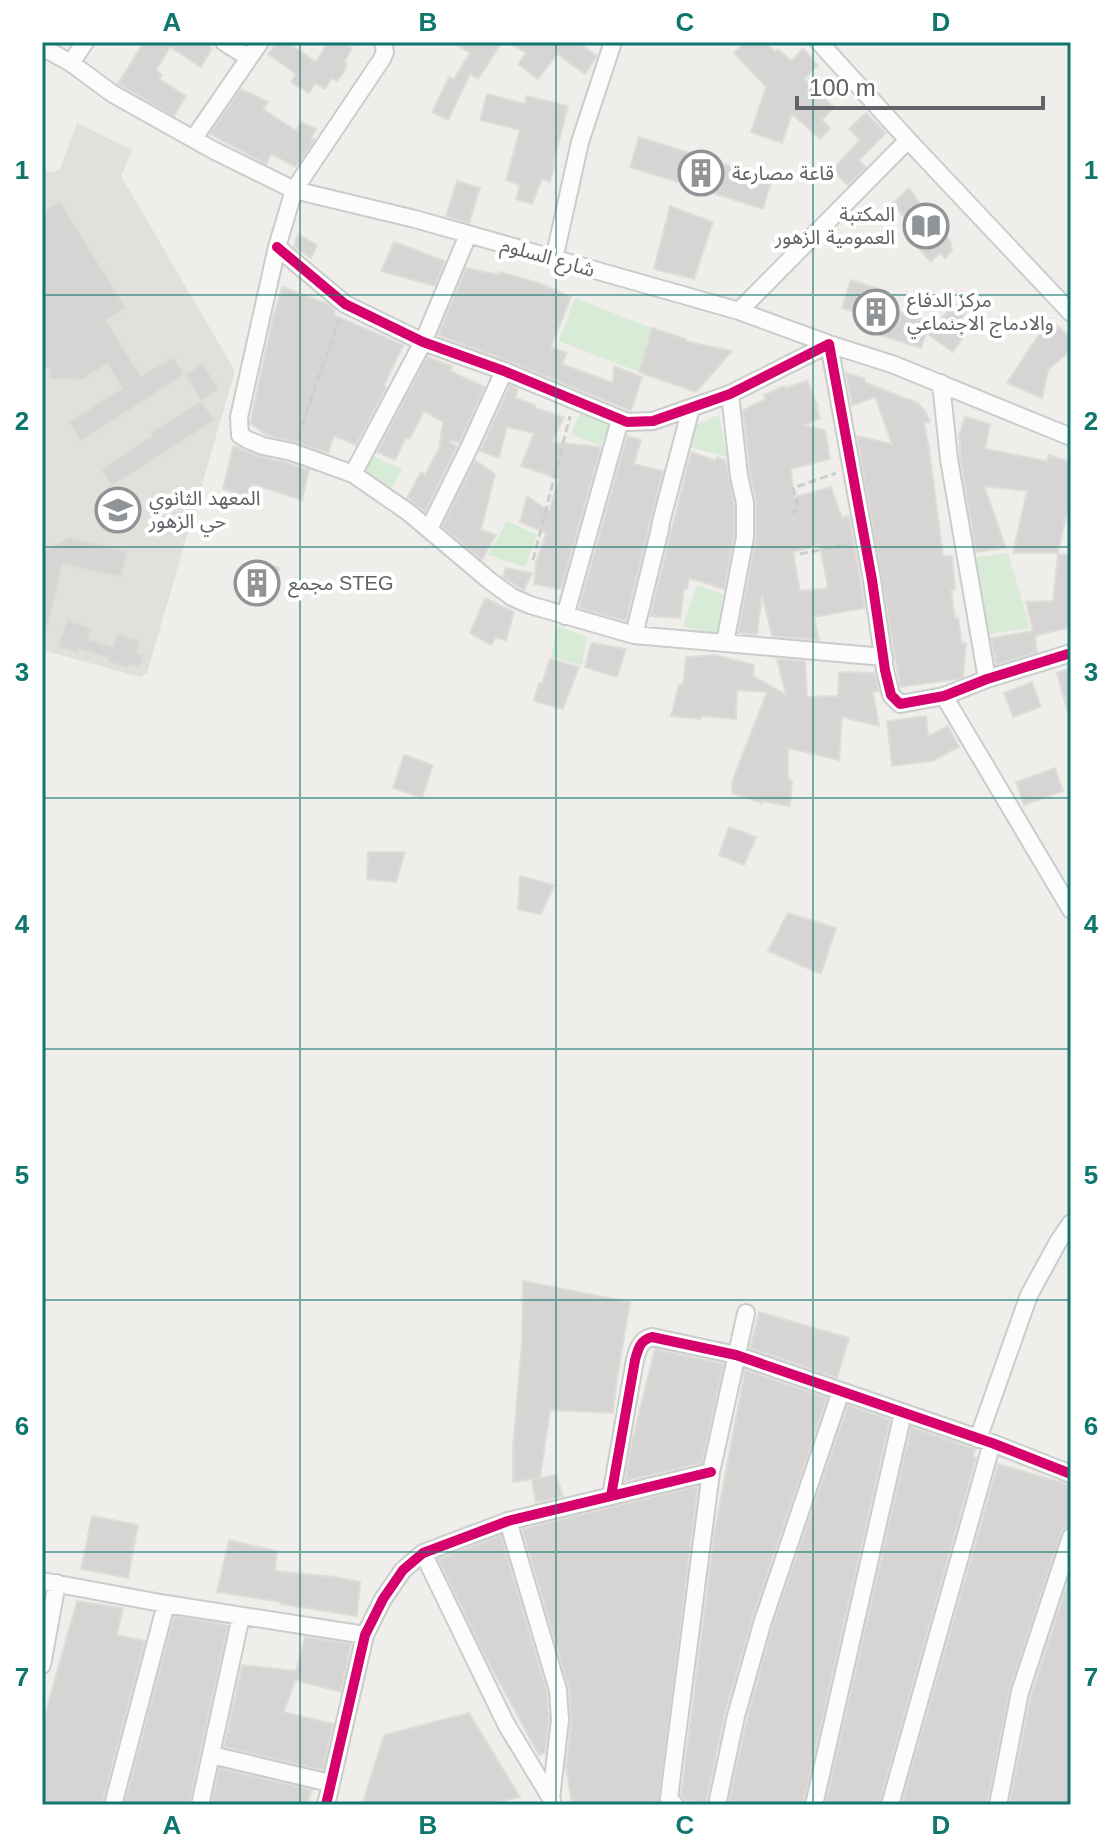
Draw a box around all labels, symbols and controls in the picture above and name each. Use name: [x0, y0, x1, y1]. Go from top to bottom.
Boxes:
text: A: [163, 7, 182, 37]
text: B: [419, 7, 437, 37]
text: C: [676, 7, 695, 37]
text: D: [932, 7, 950, 37]
scale bar: [797, 60, 1043, 110]
text: 100 m: [809, 74, 876, 101]
building icon: قاعة مصارعة: [677, 149, 725, 197]
text: 1: [15, 155, 29, 185]
text: 1: [1084, 155, 1098, 185]
place label: قاعة مصارعة: [732, 162, 834, 185]
library icon: المكتبة العمومية الزهور: [902, 202, 950, 250]
place label: المكتبة العمومية الزهور: [774, 203, 895, 249]
street label: شارع السلوم: [497, 233, 597, 285]
building icon: مركز الدفاع والادماج الاجنماعي: [852, 288, 900, 336]
place label: مركز الدفاع والادماج الاجنماعي: [907, 289, 1054, 339]
text: 2: [15, 406, 29, 436]
text: 2: [1084, 406, 1098, 436]
school or university icon: المعهد الثانوي حي الزهور: [94, 486, 142, 534]
place label: المعهد الثانوي حي الزهور: [148, 487, 261, 537]
building icon: مجمع STEG: [233, 559, 281, 607]
place label: مجمع STEG: [288, 572, 393, 598]
text: 3: [15, 657, 29, 687]
text: 3: [1084, 657, 1098, 687]
text: 4: [15, 909, 30, 939]
text: 4: [1084, 909, 1099, 939]
text: 5: [15, 1160, 29, 1190]
text: 5: [1084, 1160, 1098, 1190]
text: 6: [15, 1411, 29, 1441]
text: 6: [1084, 1411, 1098, 1441]
text: 7: [15, 1662, 29, 1692]
text: 7: [1084, 1662, 1098, 1692]
text: A: [163, 1810, 182, 1840]
text: B: [419, 1810, 437, 1840]
text: C: [676, 1810, 695, 1840]
text: D: [932, 1810, 950, 1840]

